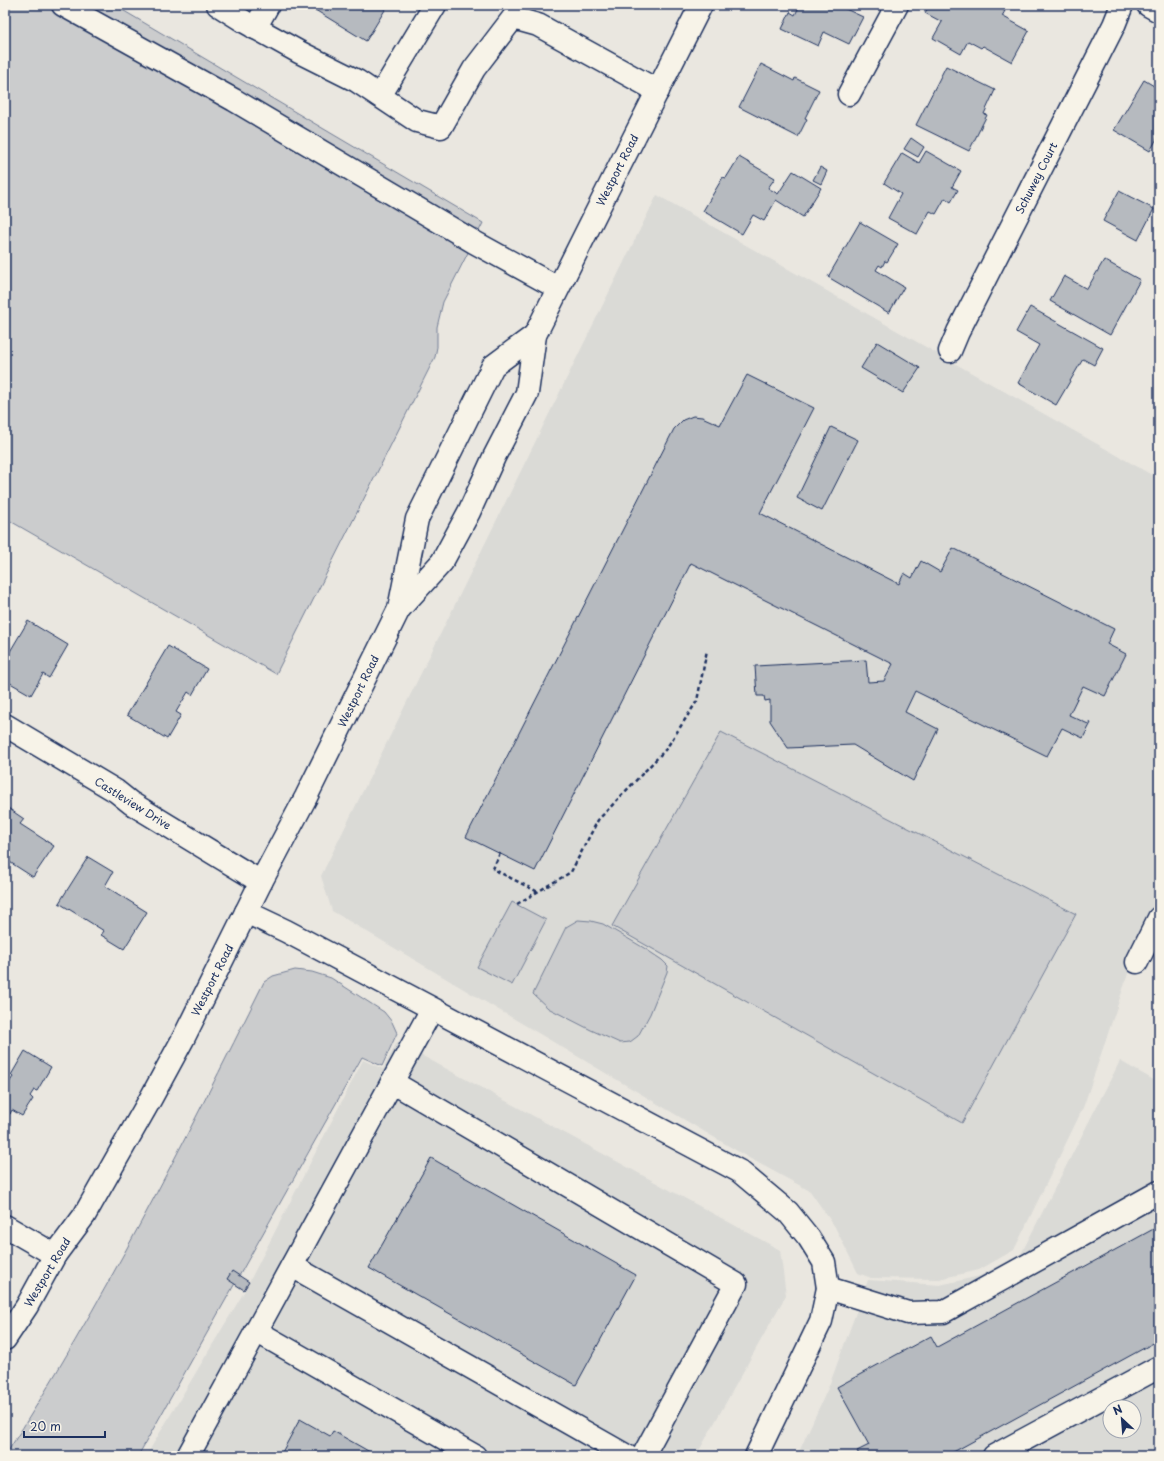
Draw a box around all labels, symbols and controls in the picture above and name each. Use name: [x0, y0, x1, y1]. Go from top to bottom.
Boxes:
street label: Westport Road: [592, 131, 642, 209]
street label: Schuwey Court: [1011, 139, 1062, 217]
street label: Westport Road: [333, 652, 383, 730]
street label: Castleview Drive: [91, 773, 175, 833]
street label: Westport Road: [187, 941, 237, 1019]
street label: Westport Road: [20, 1234, 74, 1310]
north arrow: [1102, 1399, 1142, 1439]
text: N: [1110, 1400, 1125, 1419]
scale bar: [24, 1413, 105, 1439]
text: 20 m: [30, 1417, 61, 1435]

